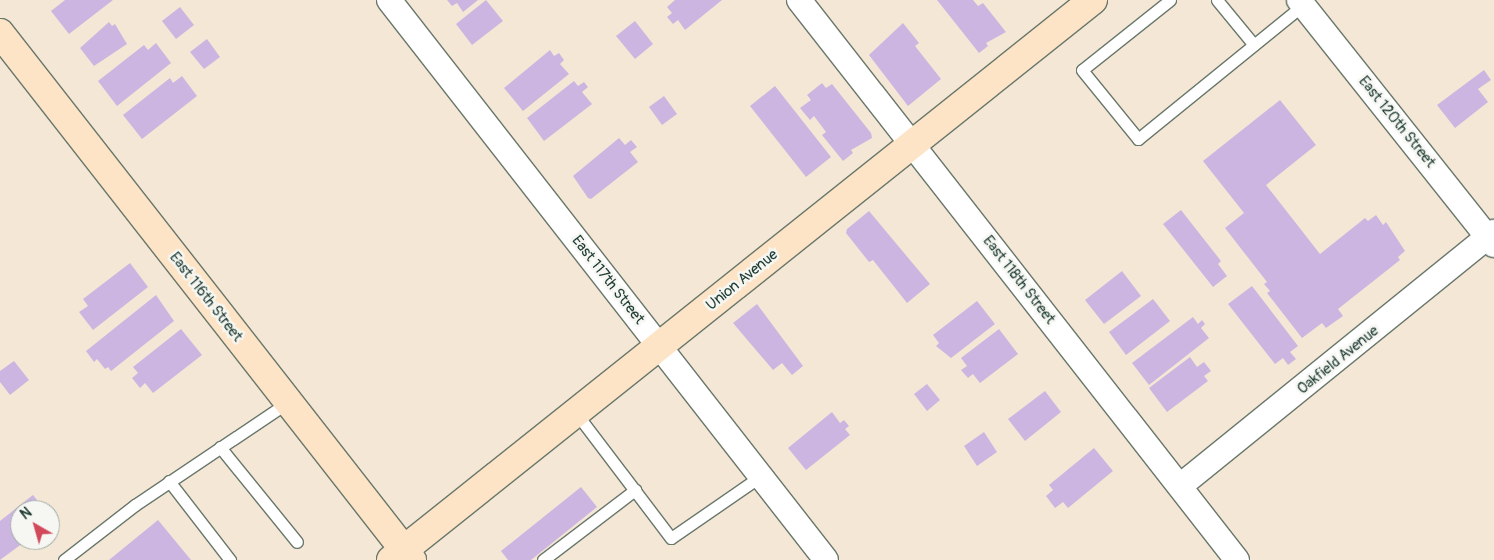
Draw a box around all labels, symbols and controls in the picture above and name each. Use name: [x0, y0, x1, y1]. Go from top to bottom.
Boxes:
street label: East 120th Street: [1355, 73, 1439, 171]
street label: East 117th Street: [568, 232, 648, 328]
street label: East 118th Street: [979, 232, 1059, 328]
street label: Union Avenue: [703, 246, 781, 314]
street label: East 116th Street: [166, 249, 246, 345]
street label: Oakfield Avenue: [1294, 322, 1382, 398]
north arrow: [10, 500, 60, 550]
text: N: [17, 504, 35, 523]

